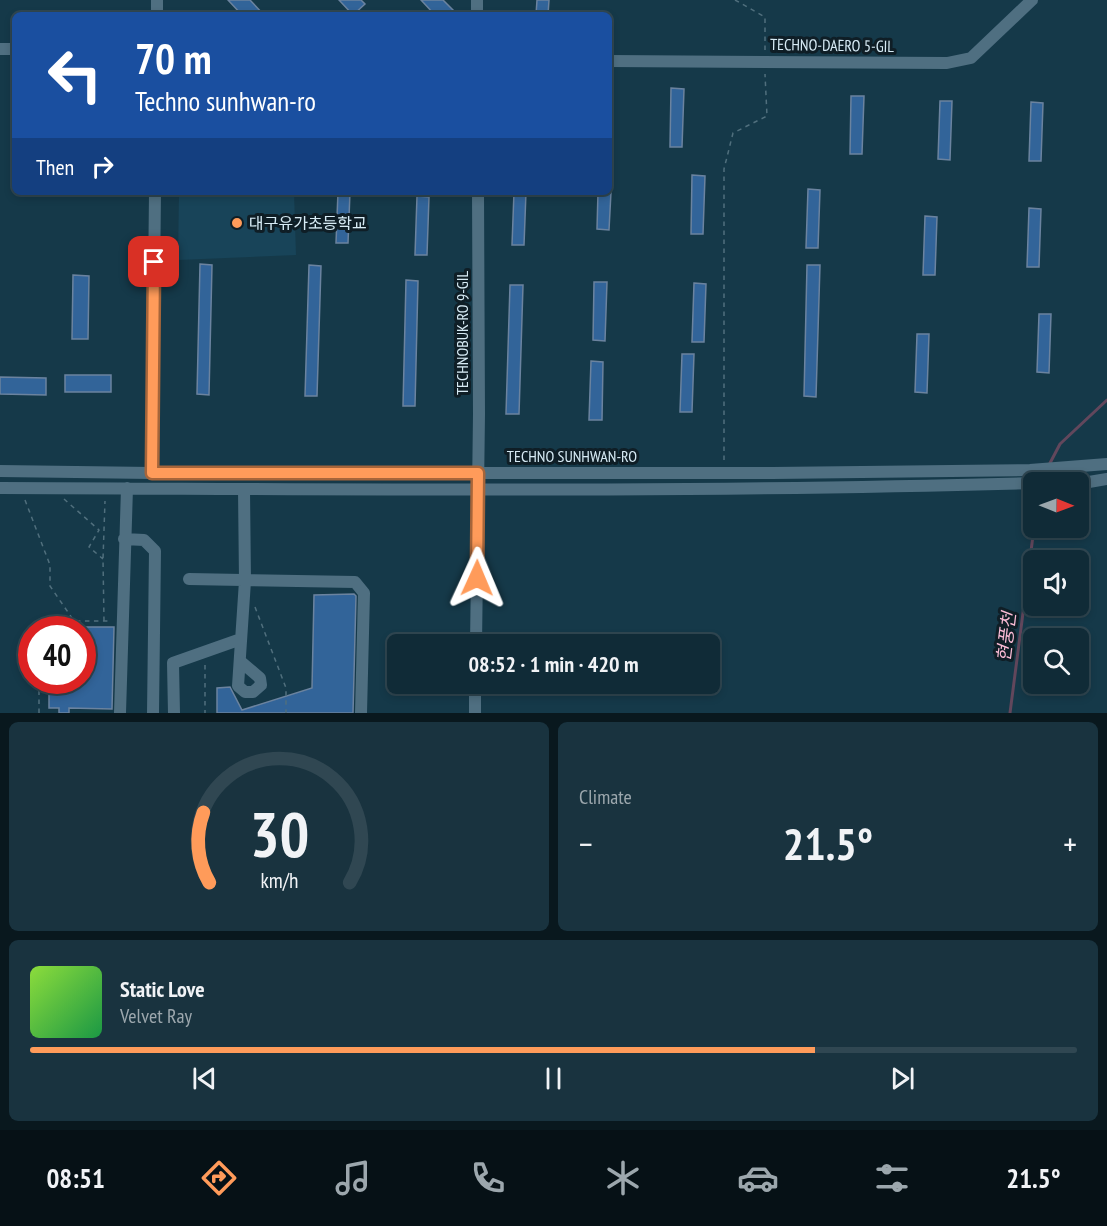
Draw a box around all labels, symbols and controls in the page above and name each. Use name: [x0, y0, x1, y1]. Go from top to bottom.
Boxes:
text: 70 m: [135, 31, 212, 86]
street label: TECHNO-DAERO 5-GIL: [770, 34, 895, 56]
icon: left: [36, 36, 114, 114]
text: Techno sunhwan-ro: [135, 84, 316, 118]
icon: right: [86, 150, 119, 183]
text: Then: [36, 153, 74, 181]
place label: 대구유가초등학교: [249, 213, 367, 233]
marker: 대구유가초등학교: [230, 216, 244, 230]
pin: [128, 236, 179, 287]
icon: arrive: [137, 245, 170, 278]
street label: TECHNOBUK-RO 9-GIL: [452, 271, 472, 395]
street label: TECHNO SUNHWAN-RO: [507, 446, 637, 466]
north arrow: [1023, 472, 1089, 538]
map controls: [1023, 472, 1089, 694]
position arrow: [445, 546, 509, 610]
button: sound: [1023, 550, 1089, 616]
water label: 현풍천: [992, 609, 1021, 663]
speed limit sign: 40: [18, 616, 96, 694]
button: search: [1023, 628, 1089, 694]
text: 08:52 · 1 min · 420 m: [468, 650, 639, 678]
text: Climate: [579, 784, 632, 810]
text: 30: [249, 793, 309, 874]
text: 21.5°: [783, 814, 873, 872]
text: −: [579, 822, 593, 865]
text: +: [1063, 822, 1077, 865]
text: km/h: [260, 867, 298, 895]
text: Static Love: [120, 975, 205, 1003]
text: Velvet Ray: [120, 1003, 192, 1029]
icon: previous: [188, 1062, 221, 1095]
icon: pause: [537, 1062, 570, 1095]
icon: next: [886, 1062, 919, 1095]
icon: directions: [198, 1157, 240, 1199]
icon: music: [332, 1157, 374, 1199]
icon: phone: [467, 1157, 509, 1199]
icon: climate: [602, 1157, 644, 1199]
icon: car: [737, 1157, 779, 1199]
icon: filters: [871, 1157, 913, 1199]
text: 08:51: [46, 1161, 105, 1195]
text: 21.5°: [1006, 1161, 1061, 1195]

